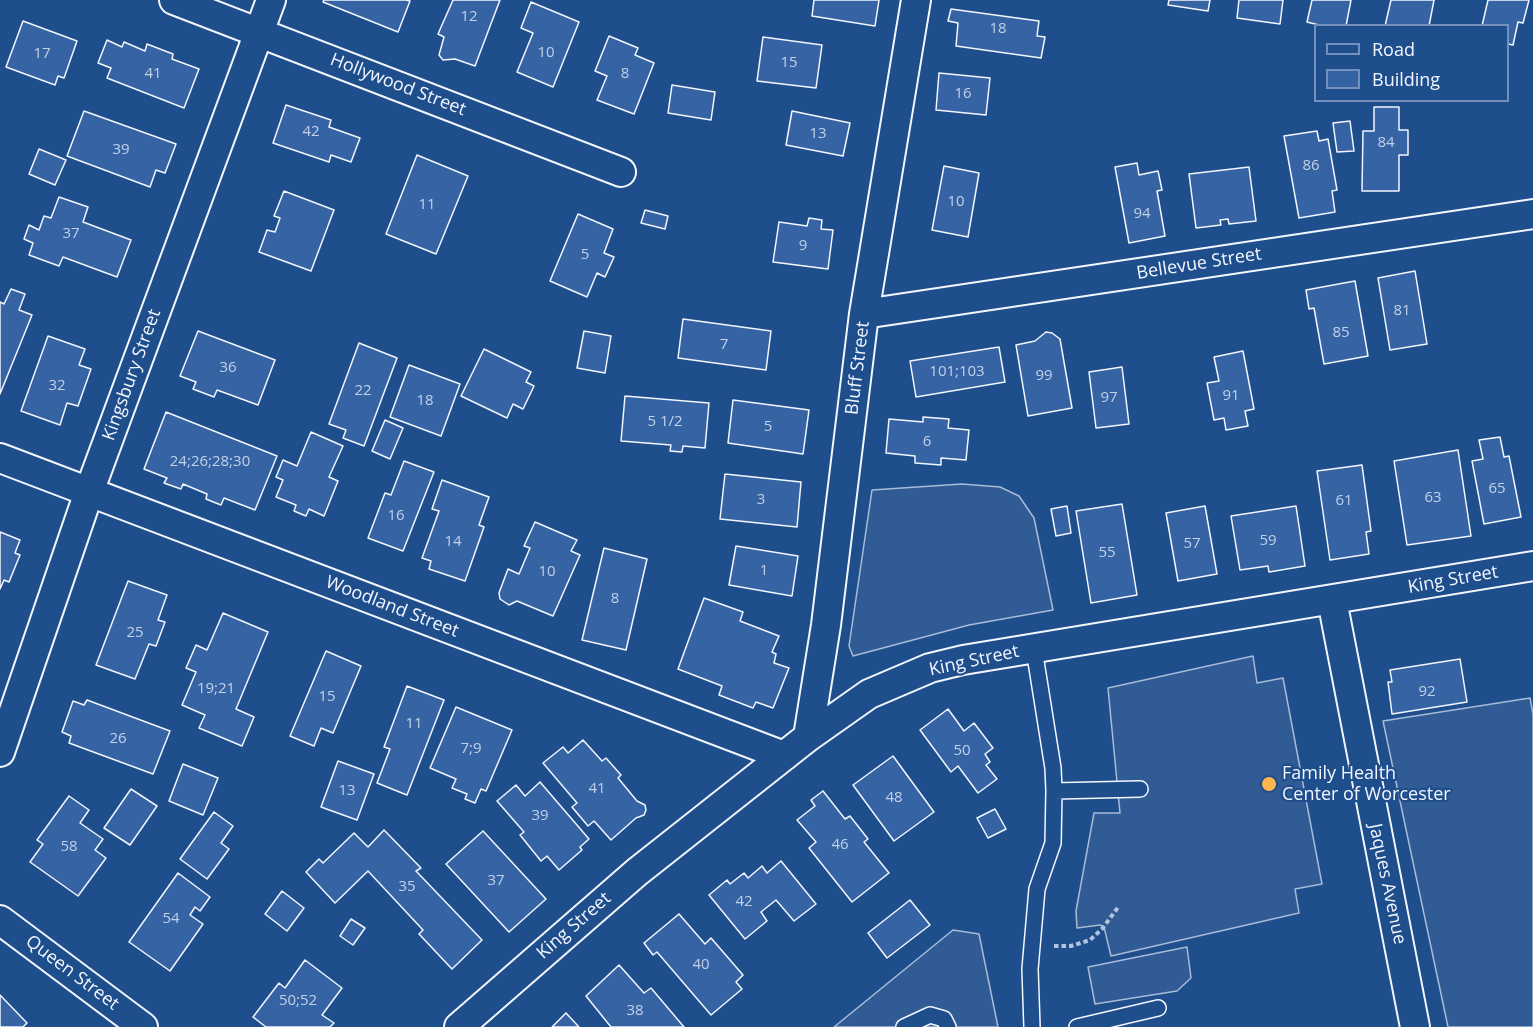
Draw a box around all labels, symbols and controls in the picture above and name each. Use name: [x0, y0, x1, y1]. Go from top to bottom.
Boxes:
house number: 12: [460, 8, 478, 26]
house number: 18: [989, 20, 1007, 38]
legend: [1314, 24, 1509, 102]
text: Road: [1372, 37, 1415, 61]
house number: 10: [537, 44, 555, 62]
house number: 17: [33, 45, 51, 63]
street label: Hollywood Street: [327, 49, 469, 121]
house number: 15: [780, 54, 798, 72]
house number: 41: [144, 65, 162, 83]
house number: 8: [621, 65, 629, 83]
text: Building: [1372, 67, 1440, 91]
house number: 16: [954, 85, 972, 103]
house number: 42: [302, 123, 320, 141]
house number: 13: [809, 125, 827, 143]
house number: 84: [1377, 134, 1395, 152]
house number: 39: [112, 141, 130, 159]
house number: 86: [1302, 157, 1320, 175]
house number: 10: [947, 193, 965, 211]
house number: 11: [418, 196, 436, 214]
house number: 94: [1133, 205, 1151, 223]
house number: 37: [62, 225, 80, 243]
house number: 9: [799, 237, 807, 255]
street label: Bellevue Street: [1135, 243, 1263, 285]
house number: 5: [581, 246, 589, 264]
house number: 81: [1393, 302, 1411, 320]
street label: Kingsbury Street: [98, 306, 166, 444]
street label: Bluff Street: [842, 320, 874, 416]
house number: 85: [1332, 324, 1350, 342]
house number: 7: [720, 336, 728, 354]
house number: 36: [219, 359, 237, 377]
house number: 101;103: [929, 363, 985, 381]
house number: 99: [1035, 367, 1053, 385]
house number: 32: [48, 377, 66, 395]
house number: 22: [354, 382, 372, 400]
house number: 91: [1222, 387, 1240, 405]
house number: 97: [1100, 389, 1118, 407]
house number: 18: [416, 392, 434, 410]
house number: 5 1/2: [647, 413, 683, 431]
house number: 5: [764, 418, 772, 436]
house number: 6: [923, 433, 931, 451]
house number: 24;26;28;30: [170, 453, 250, 471]
house number: 65: [1488, 480, 1506, 498]
house number: 63: [1424, 489, 1442, 507]
house number: 3: [757, 491, 765, 509]
house number: 61: [1335, 492, 1353, 510]
house number: 16: [387, 507, 405, 525]
house number: 59: [1259, 532, 1277, 550]
house number: 14: [444, 533, 462, 551]
house number: 57: [1183, 535, 1201, 553]
house number: 55: [1098, 544, 1116, 562]
street label: King Street: [1406, 561, 1500, 599]
house number: 1: [760, 562, 768, 580]
house number: 10: [538, 563, 556, 581]
street label: Woodland Street: [322, 572, 462, 642]
house number: 8: [611, 590, 619, 608]
house number: 25: [126, 624, 144, 642]
street label: King Street: [927, 641, 1021, 681]
house number: 19;21: [197, 680, 235, 698]
house number: 92: [1418, 683, 1436, 701]
house number: 15: [318, 688, 336, 706]
house number: 11: [405, 715, 423, 733]
house number: 26: [109, 730, 127, 748]
house number: 7;9: [460, 740, 482, 758]
house number: 50: [953, 742, 971, 760]
place label: Family Health Center of Worcester: [1282, 763, 1451, 806]
marker: Family Health Center of Worcester: [1260, 775, 1278, 793]
house number: 41: [588, 780, 606, 798]
house number: 13: [338, 782, 356, 800]
house number: 48: [885, 789, 903, 807]
house number: 39: [531, 807, 549, 825]
street label: Jaques Avenue: [1364, 822, 1410, 946]
house number: 46: [831, 836, 849, 854]
house number: 58: [60, 838, 78, 856]
house number: 37: [487, 872, 505, 890]
house number: 35: [398, 878, 416, 896]
street label: King Street: [532, 888, 616, 964]
house number: 42: [735, 893, 753, 911]
house number: 54: [162, 910, 180, 928]
street label: Queen Street: [21, 931, 123, 1015]
house number: 40: [692, 956, 710, 974]
house number: 50;52: [279, 992, 317, 1010]
house number: 38: [626, 1002, 644, 1020]

